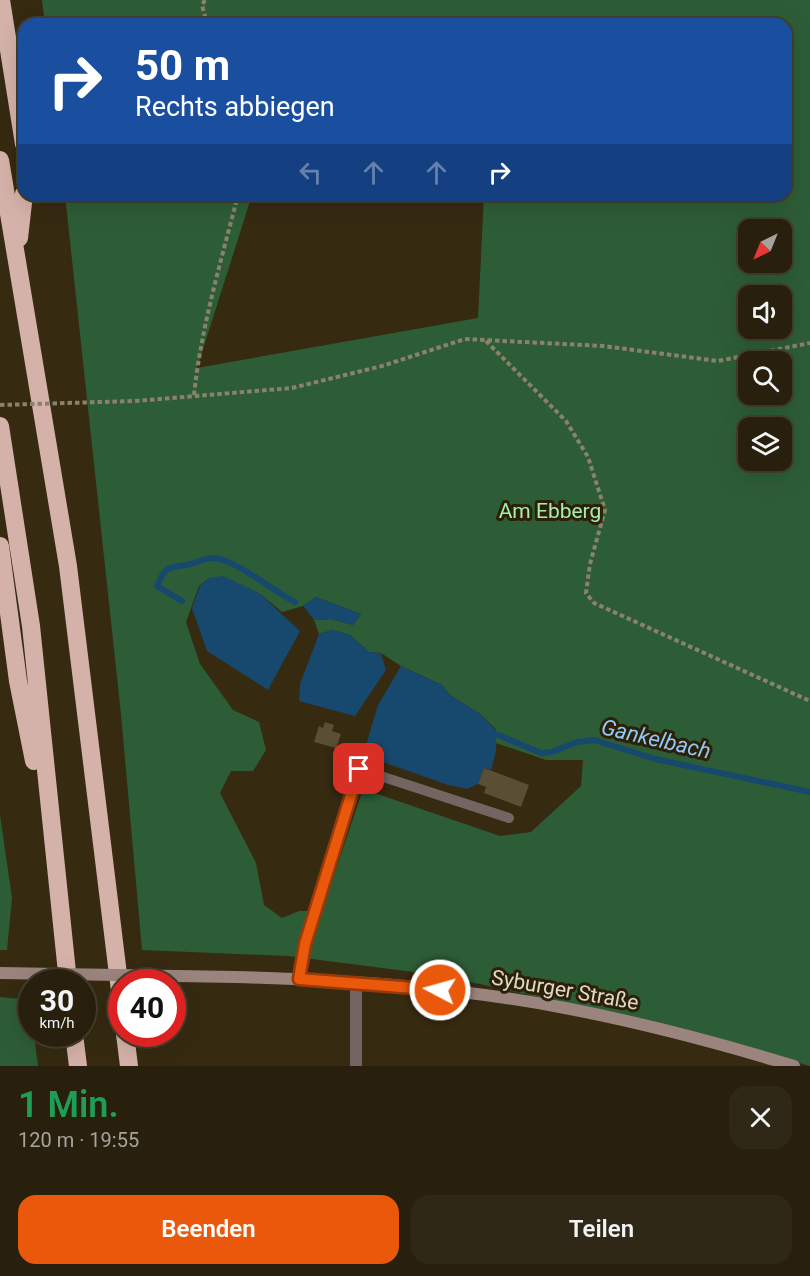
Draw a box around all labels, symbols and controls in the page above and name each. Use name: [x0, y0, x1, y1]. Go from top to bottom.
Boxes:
text: 50 m: [135, 41, 230, 90]
icon: right: [36, 42, 114, 120]
text: Rechts abbiegen: [135, 91, 335, 123]
icon: left: [294, 156, 327, 189]
icon: ahead: [357, 156, 390, 189]
icon: ahead: [420, 156, 453, 189]
icon: right: [483, 156, 516, 189]
north arrow: [738, 219, 792, 273]
map controls: [738, 219, 792, 471]
button: sound: [738, 285, 792, 339]
button: search: [738, 351, 792, 405]
button: layers: [738, 417, 792, 471]
park label: Am Ebberg: [499, 499, 601, 523]
water label: Gankelbach: [599, 714, 713, 764]
pin: [333, 743, 384, 794]
icon: arrive: [342, 752, 375, 785]
position arrow: [408, 958, 472, 1022]
street label: Syburger Straße: [490, 965, 640, 1015]
speed limit sign: 40: [108, 969, 186, 1047]
text: 30: [40, 983, 74, 1018]
text: km/h: [39, 1014, 75, 1032]
text: 1 Min.: [18, 1084, 119, 1126]
button: close: [729, 1086, 792, 1149]
text: 120 m · 19:55: [18, 1128, 139, 1152]
button: Beenden: [18, 1195, 399, 1264]
button: Teilen: [411, 1195, 792, 1264]

